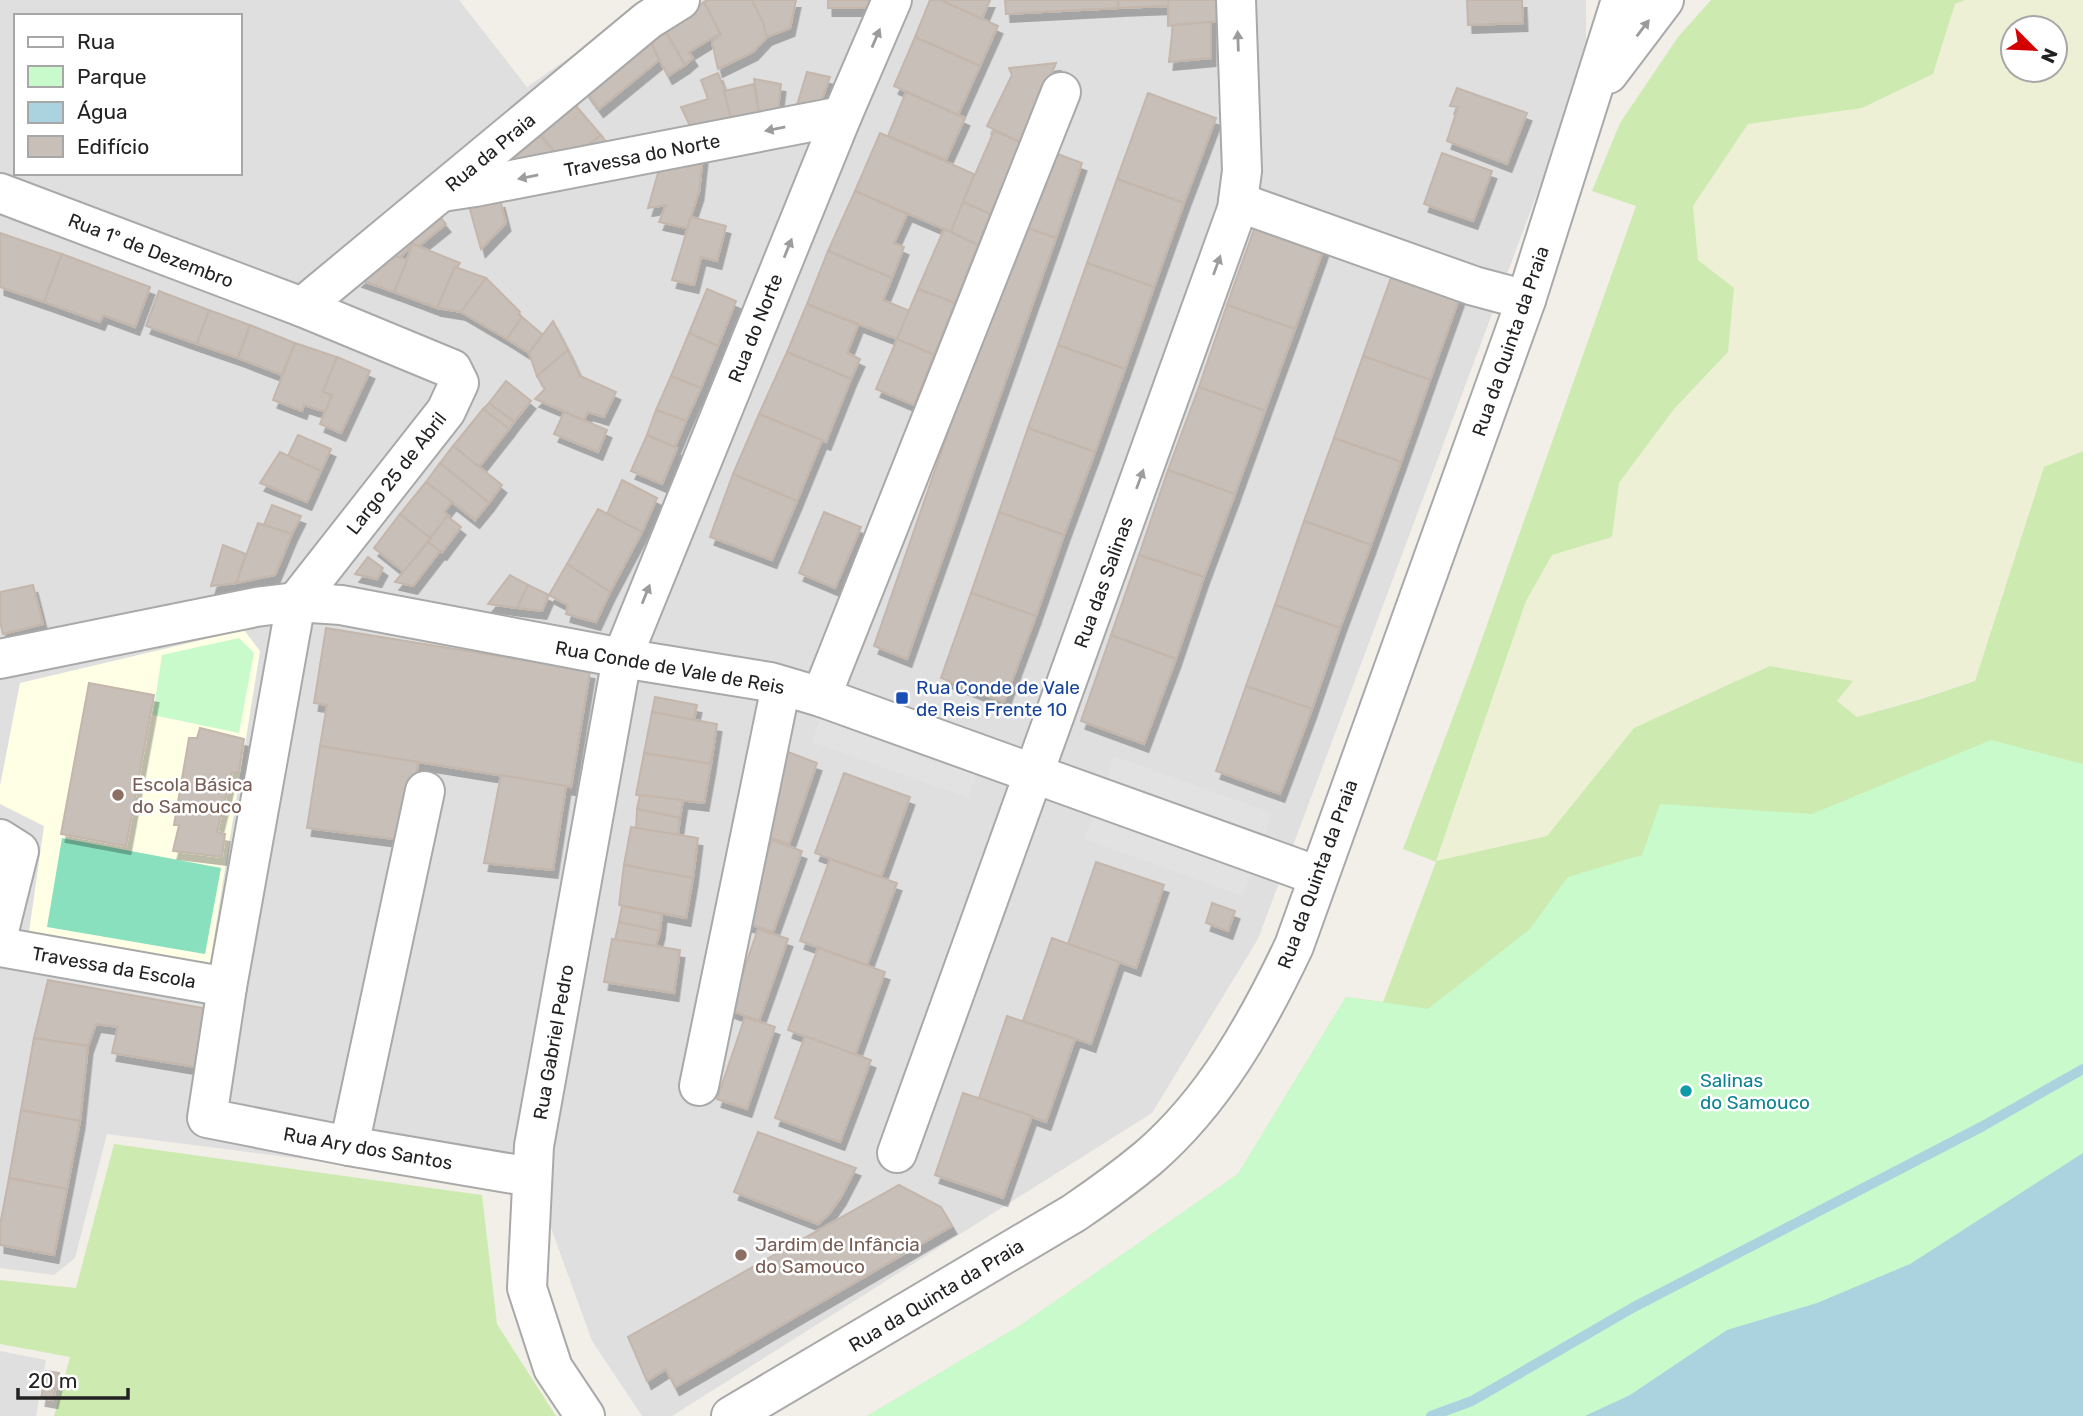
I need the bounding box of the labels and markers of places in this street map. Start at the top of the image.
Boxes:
place label: Rua Conde de Vale de Reis Frente 10 [916,676,1080,721]
marker: Rua Conde de Vale de Reis Frente 10 [894,690,910,706]
place label: Escola Básica do Samouco [132,773,253,818]
marker: Escola Básica do Samouco [110,787,126,803]
place label: Salinas do Samouco [1700,1069,1810,1114]
marker: Salinas do Samouco [1678,1083,1694,1099]
place label: Jardim de Infância do Samouco [755,1233,920,1278]
marker: Jardim de Infância do Samouco [733,1247,749,1263]

